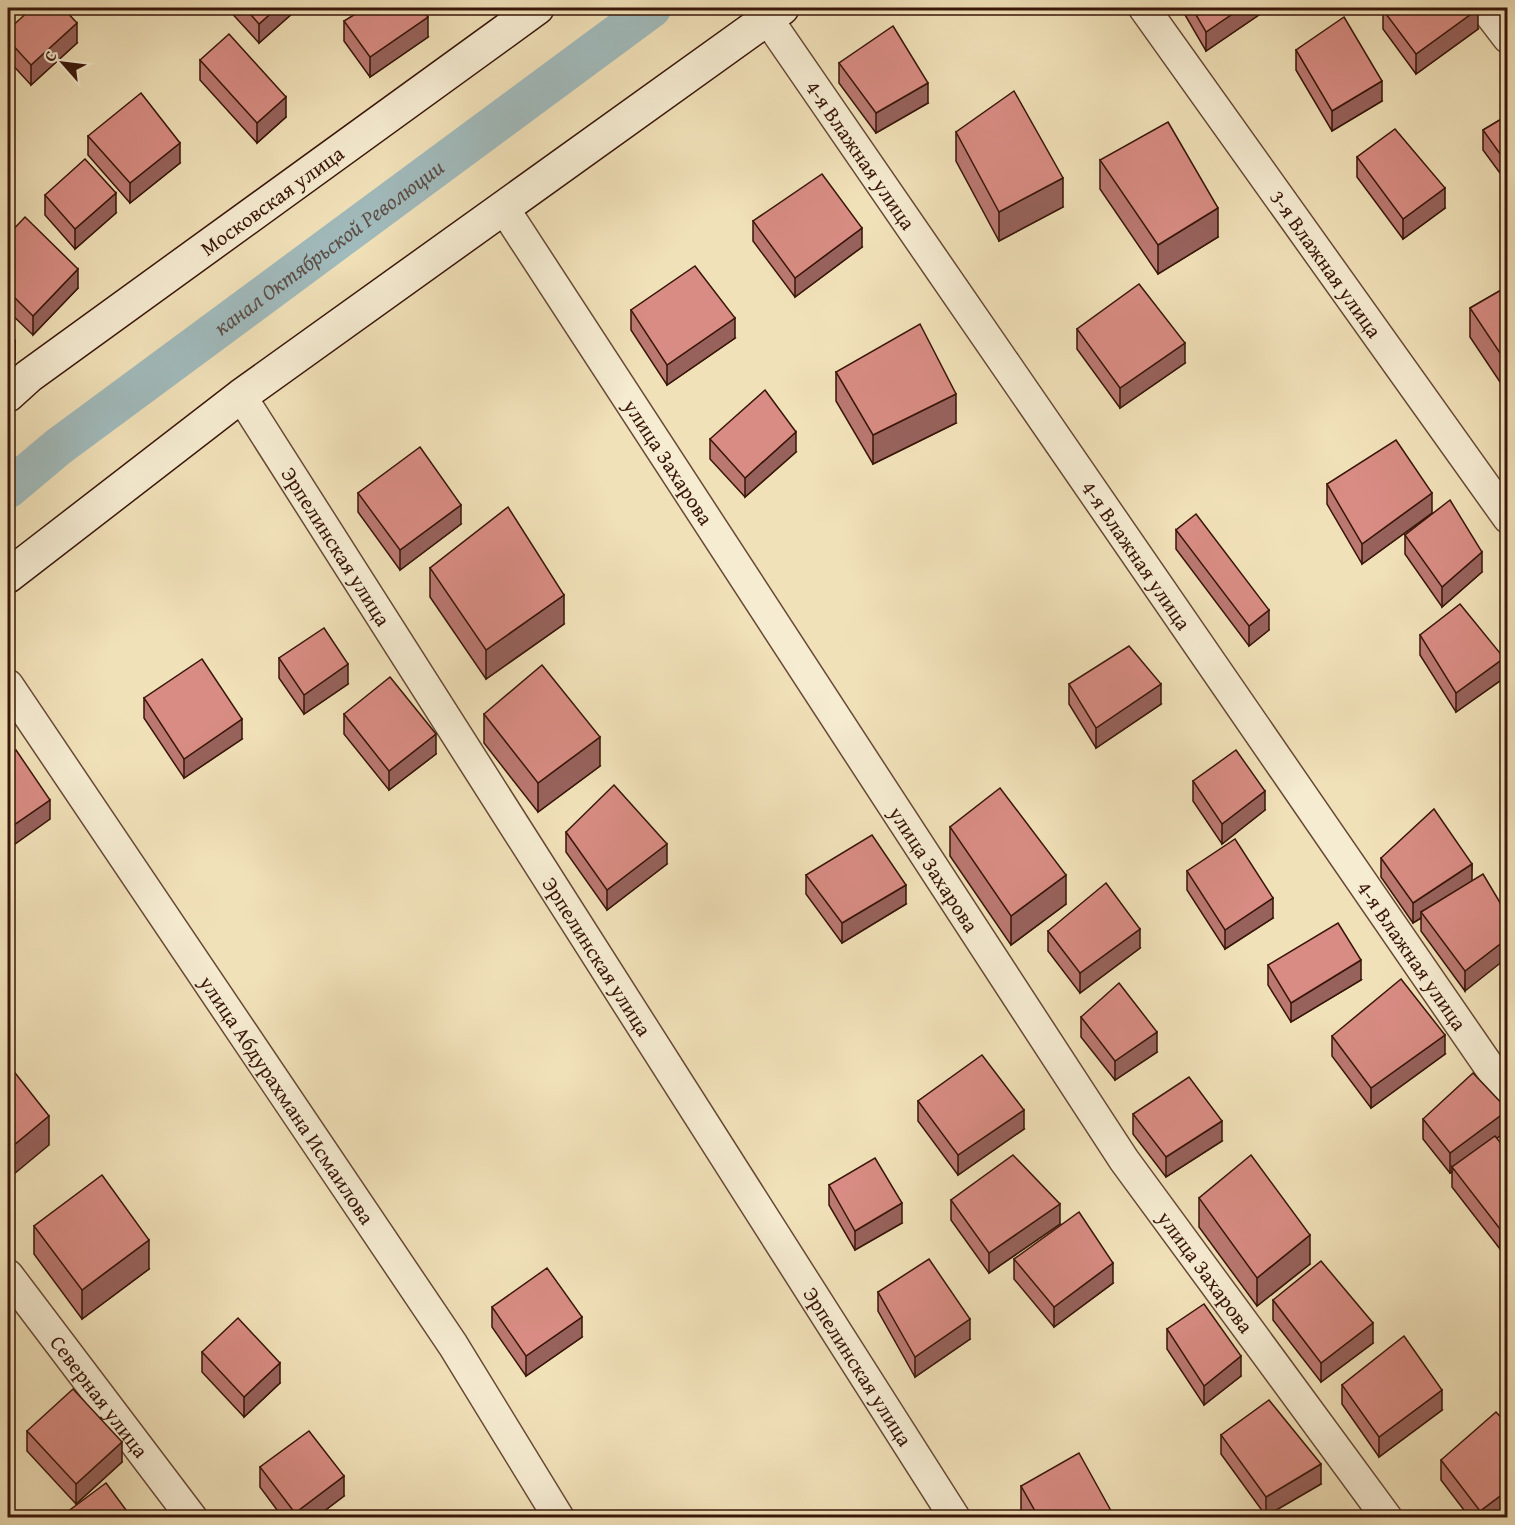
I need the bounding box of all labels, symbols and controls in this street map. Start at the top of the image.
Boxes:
north arrow [33,33,93,93]
text: С [37,46,62,66]
street label: 4-я Влажная улица [799,74,924,236]
street label: Московская улица [193,138,350,263]
water label: канал Октябрьской Революции [207,151,451,343]
street label: 3-я Влажная улица [1263,183,1390,344]
street label: улица Захарова [616,392,722,531]
street label: Эрпелинская улица [274,460,399,632]
street label: 4-я Влажная улица [1074,474,1199,636]
street label: улица Захарова [881,799,987,938]
street label: Эрпелинская улица [535,870,660,1042]
street label: 4-я Влажная улица [1350,874,1475,1036]
street label: улица Абдурахмана Исмаилова [192,968,383,1230]
street label: улица Захарова [1150,1203,1261,1339]
street label: Эрпелинская улица [796,1280,921,1452]
street label: Северная улица [43,1328,156,1464]

